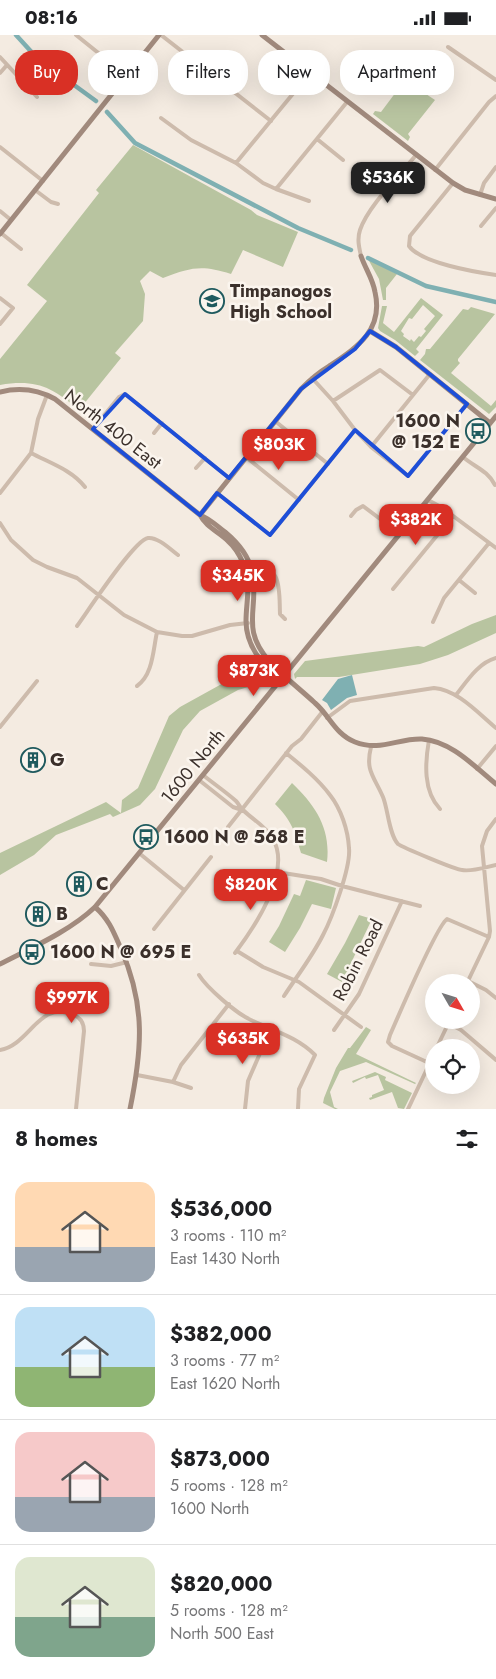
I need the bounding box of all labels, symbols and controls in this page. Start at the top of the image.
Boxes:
text: 08:16 [25,4,78,31]
chip: Buy [15,50,78,95]
chip: Rent [88,50,158,95]
chip: Filters [168,50,248,95]
chip: New [258,50,330,95]
chip: Apartment [340,50,454,95]
pin: $536K [353,161,423,204]
text: $536K [362,166,414,189]
place label: Timpanogos High School [230,278,332,325]
school or university icon: Timpanogos High School [199,288,225,314]
street label: North 400 East [59,383,168,476]
place label: 1600 N @ 152 E [392,408,460,455]
bus stop icon: 1600 N @ 152 E [465,418,491,444]
pin: $803K [244,429,314,471]
text: $803K [253,433,305,456]
pin: $382K [381,503,451,546]
text: $382K [390,508,442,531]
pin: $345K [203,559,273,602]
text: $345K [212,564,264,587]
pin: $873K [219,655,289,697]
text: $873K [229,659,279,682]
street label: 1600 North [155,723,231,809]
building icon: G [20,747,46,773]
place label: G [50,747,65,773]
bus stop icon: 1600 N @ 568 E [133,824,159,850]
place label: 1600 N @ 568 E [164,824,305,850]
pin: $820K [216,869,286,911]
building icon: C [66,871,92,897]
place label: C [96,871,109,897]
text: $820K [225,873,277,896]
building icon: B [25,901,51,927]
place label: B [56,901,68,927]
street label: Robin Road [326,915,390,1005]
bus stop icon: 1600 N @ 695 E [19,939,45,965]
place label: 1600 N @ 695 E [50,939,191,965]
north arrow [425,974,480,1029]
map controls [425,974,480,1094]
pin: $997K [37,981,107,1024]
text: $997K [46,986,98,1009]
pin: $635K [208,1023,278,1065]
text: $635K [217,1027,269,1050]
button: locate [425,1039,480,1094]
text: 8 homes [15,1124,98,1154]
icon: filters [453,1125,481,1153]
text: $536,000 [170,1194,272,1224]
icon: home [55,1202,115,1262]
text: 3 rooms · 110 m² [170,1224,286,1247]
text: East 1430 North [170,1247,280,1270]
text: $382,000 [170,1319,272,1349]
icon: home [55,1327,115,1387]
text: 3 rooms · 77 m² [170,1349,279,1372]
text: East 1620 North [170,1372,280,1395]
text: $873,000 [170,1444,270,1474]
icon: home [55,1452,115,1512]
text: 5 rooms · 128 m² [170,1474,288,1497]
text: 1600 North [170,1497,249,1520]
text: $820,000 [170,1569,272,1599]
icon: home [55,1577,115,1637]
text: 5 rooms · 128 m² [170,1599,288,1622]
text: North 500 East [170,1622,273,1645]

